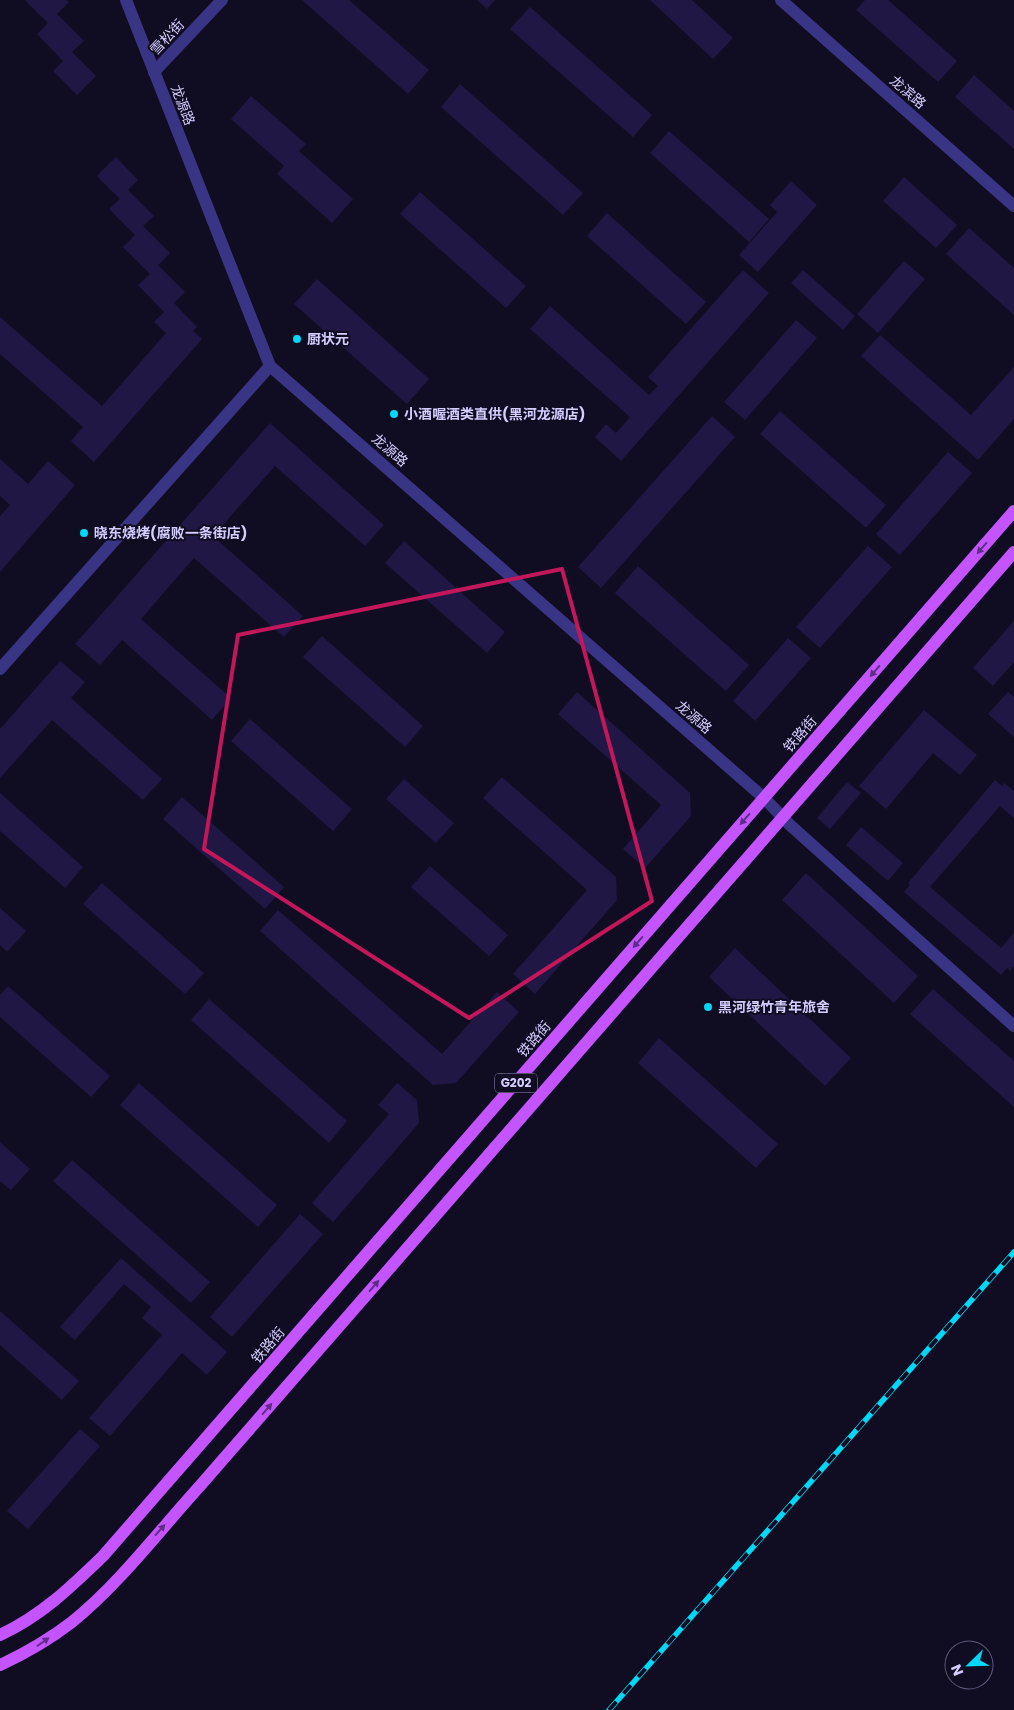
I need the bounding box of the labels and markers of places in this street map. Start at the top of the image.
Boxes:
place label: 厨状元 [307,329,349,349]
marker: 厨状元 [291,333,303,345]
place label: 小酒喔酒类直供(黑河龙源店) [404,404,585,424]
marker: 小酒喔酒类直供(黑河龙源店) [388,408,400,420]
place label: 晓东烧烤(腐败一条街店) [94,523,247,543]
marker: 晓东烧烤(腐败一条街店) [78,527,90,539]
place label: 黑河绿竹青年旅舍 [718,997,830,1017]
marker: 黑河绿竹青年旅舍 [702,1001,714,1013]

